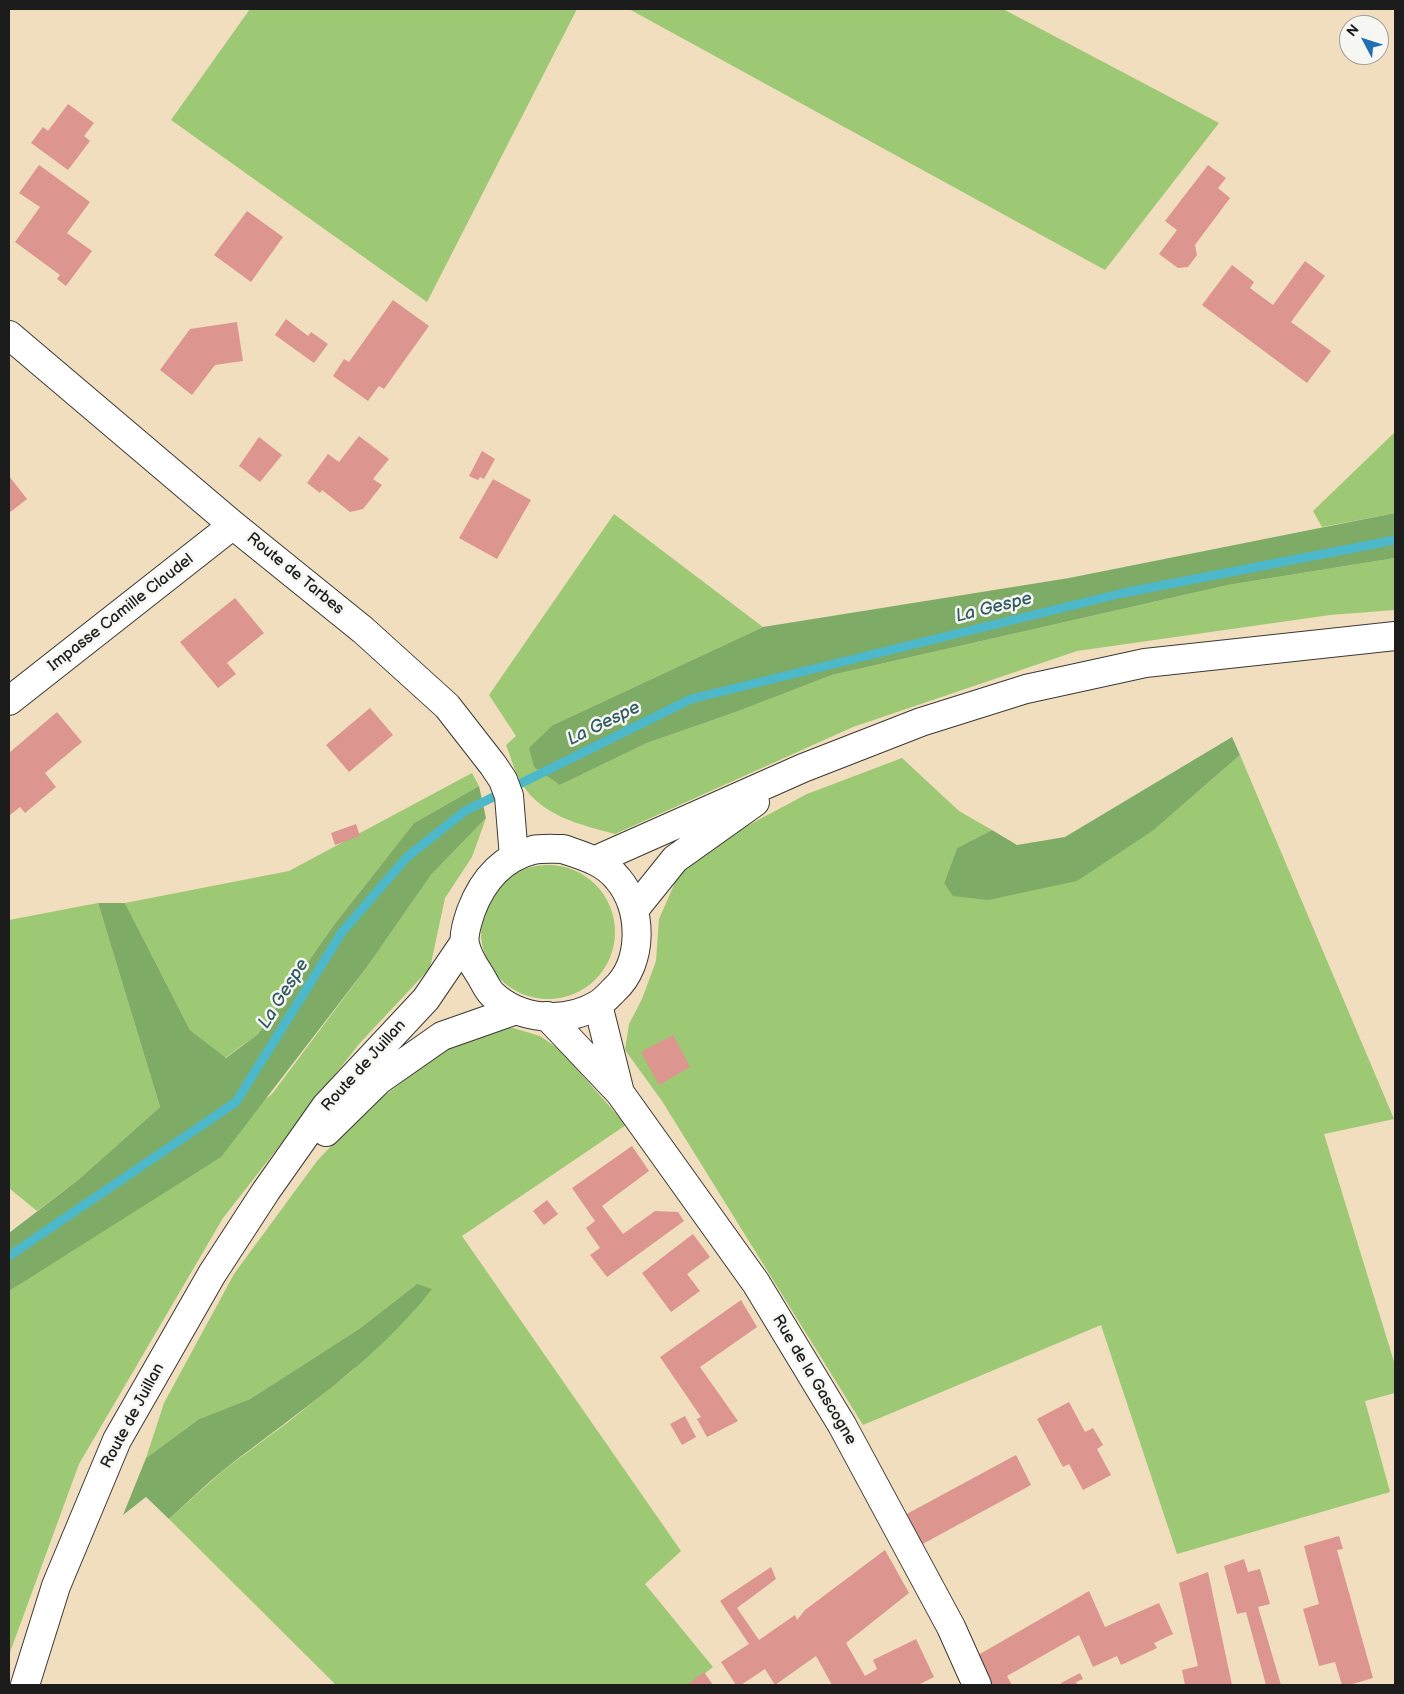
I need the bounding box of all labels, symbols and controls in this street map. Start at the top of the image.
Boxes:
north arrow [1339,15,1389,65]
text: N [1343,21,1363,40]
street label: Route de Tarbes [242,529,348,619]
street label: Impasse Camille Claudel [44,550,198,676]
water label: La Gespe [953,588,1035,628]
water label: La Gespe [564,697,644,751]
water label: La Gespe [254,955,314,1033]
street label: Route de Juillan [318,1016,410,1116]
street label: Rue de la Gascogne [768,1312,860,1448]
street label: Route de Juillan [97,1360,169,1472]

